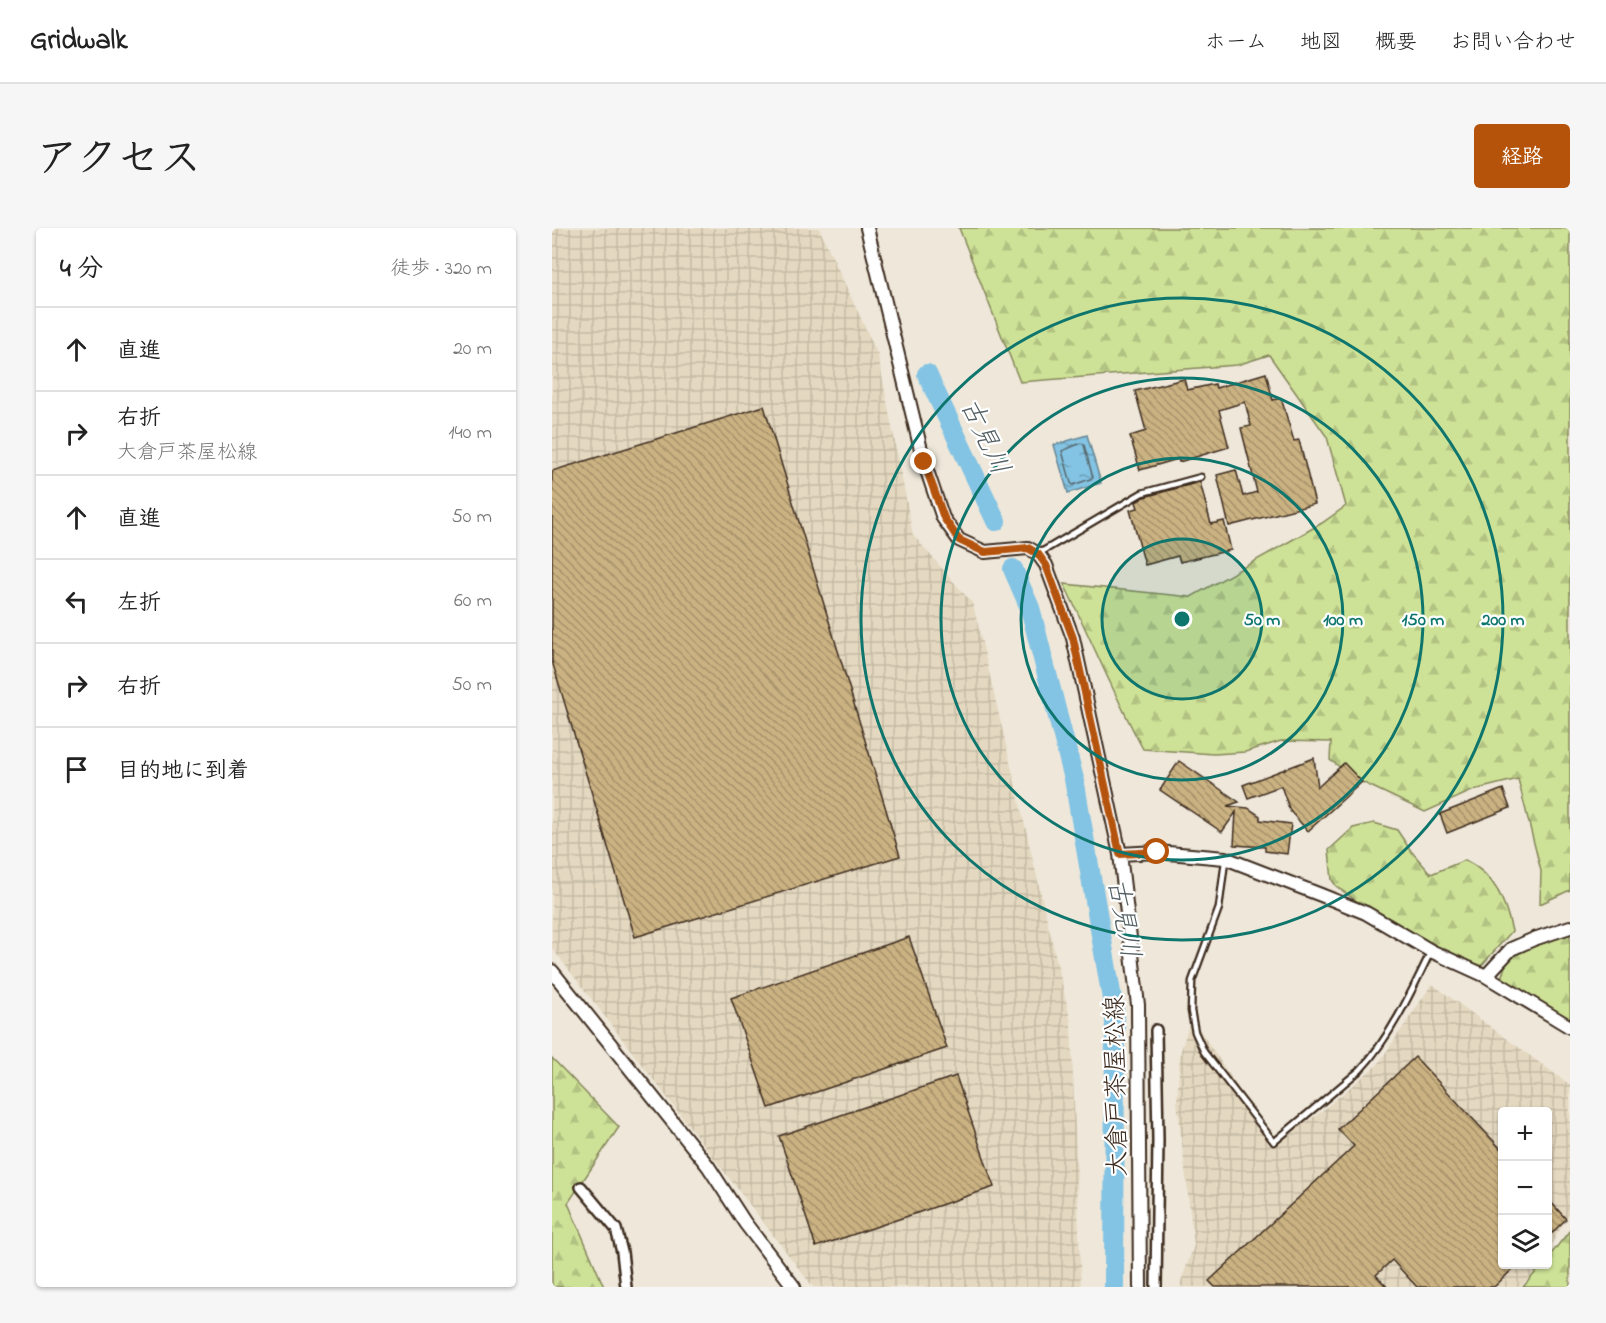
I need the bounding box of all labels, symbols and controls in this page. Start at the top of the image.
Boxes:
text: Gridwalk [30,21,127,62]
text: ホーム [1205,28,1267,58]
text: 地図 [1300,28,1342,58]
text: 概要 [1375,28,1417,58]
text: お問い合わせ [1450,28,1576,58]
button: 経路 [1474,124,1570,188]
text: アクセス [36,130,201,191]
text: 4 分 [60,251,103,289]
text: 徒歩 · 320 m [390,255,492,284]
icon: ahead [60,333,93,366]
text: 20 m [453,335,492,364]
text: 直進 [117,336,161,368]
water label: 古見川 [949,392,1019,482]
text: 右折 [117,403,161,435]
icon: right [60,417,93,450]
text: 140 m [448,419,492,448]
text: 大倉戸茶屋松線 [117,439,257,468]
route end [910,448,936,474]
icon: ahead [60,501,93,534]
text: 50 m [451,503,492,532]
text: 直進 [117,504,161,536]
icon: left [60,585,93,618]
text: 60 m [454,587,492,616]
text: 左折 [117,588,161,620]
text: 50 m [1244,608,1280,634]
text: 100 m [1323,608,1363,634]
text: 150 m [1402,608,1444,634]
text: 200 m [1481,608,1525,634]
centre of rings [1172,609,1192,629]
icon: right [60,669,93,702]
text: 50 m [451,671,492,700]
text: 右折 [117,672,161,704]
icon: arrive [60,753,93,786]
text: 目的地に到着 [117,756,249,788]
route start [1143,838,1169,864]
water label: 古見川 [1096,875,1149,962]
street label: 大倉戸茶屋松線 [1097,995,1139,1177]
map controls [1498,1107,1552,1269]
button: + [1498,1107,1552,1161]
button: − [1498,1161,1552,1215]
button: layers [1498,1215,1552,1269]

